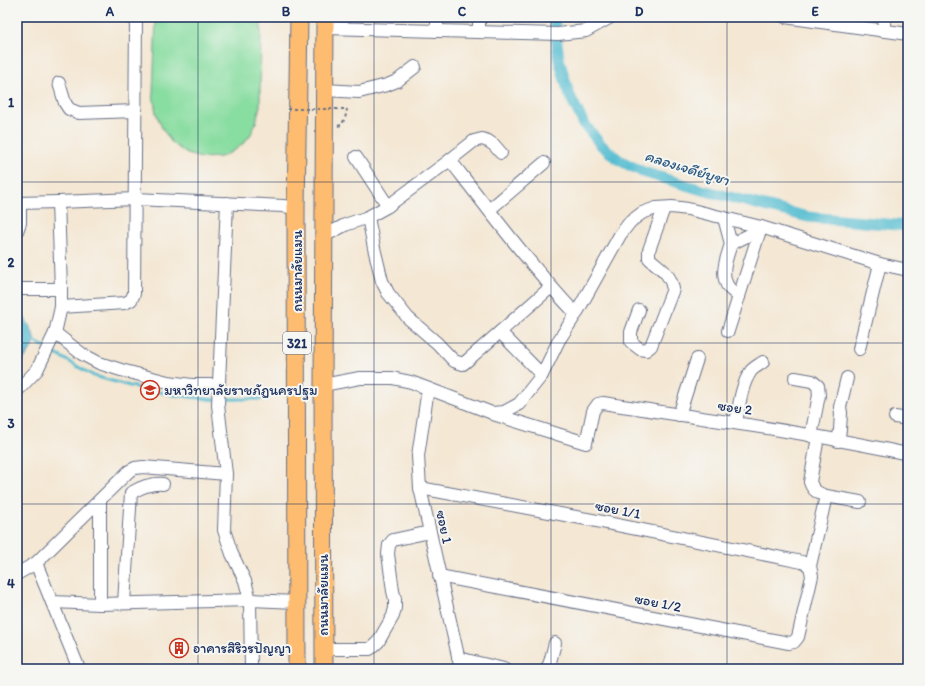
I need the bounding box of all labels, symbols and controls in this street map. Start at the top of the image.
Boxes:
text: A [105,4,115,19]
text: B [282,4,291,19]
text: C [458,4,467,19]
text: D [635,4,644,19]
text: E [811,4,819,19]
text: 1 [8,95,14,110]
water label: คลองเจดีย์บูชา [642,147,732,191]
street label: ถนนมาลัยแมน [289,230,306,312]
text: 2 [8,255,15,270]
road number: 321 [283,332,311,354]
school or university icon: มหาวิทยาลัยราชภัฏนครปฐม [139,379,161,401]
place label: มหาวิทยาลัยราชภัฏนครปฐม [164,382,318,400]
street label: ซอย 2 [717,397,754,419]
text: 3 [7,416,15,431]
street label: ซอย 1/1 [594,497,643,523]
street label: ซอย 1 [432,509,456,546]
street label: ถนนมาลัยแมน [315,554,332,636]
text: 4 [7,576,15,591]
street label: ซอย 1/2 [633,590,683,616]
building icon: อาคารสิริวรปัญญา [168,637,190,659]
place label: อาคารสิริวรปัญญา [193,640,291,657]

